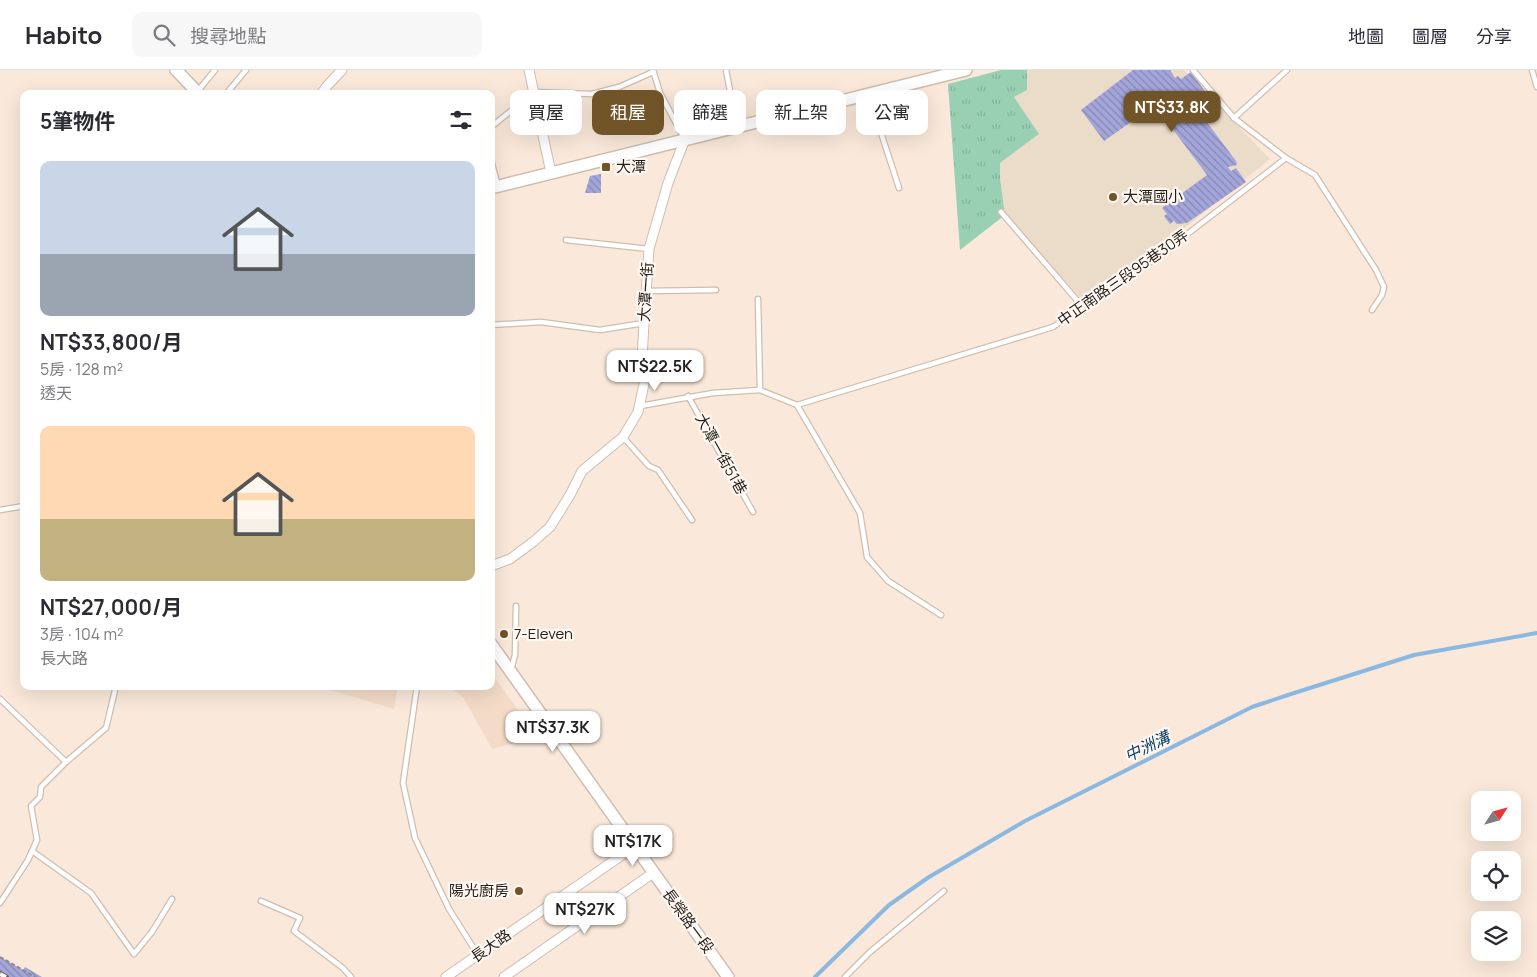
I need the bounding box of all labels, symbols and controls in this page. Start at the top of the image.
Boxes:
search box [132,12,482,57]
text: Habito [25,18,102,51]
icon: search [150,21,178,49]
text: 搜尋地點 [190,23,266,49]
text: 地圖 [1348,24,1384,48]
text: 圖層 [1412,24,1448,48]
text: 分享 [1476,24,1512,48]
chip: 買屋 [510,90,582,135]
chip: 租屋 [592,90,664,135]
chip: 篩選 [674,90,746,135]
chip: 新上架 [756,90,846,135]
chip: 公寓 [856,90,928,135]
pin: NT$33.8K [1120,90,1224,133]
text: NT$33.8K [1135,96,1209,118]
icon: filters [447,106,475,134]
text: 5筆物件 [40,107,115,135]
place label: 大潭 [616,156,646,177]
marker: 大潭 [600,161,612,173]
place label: 大潭國小 [1123,186,1183,207]
marker: 大潭國小 [1107,191,1119,203]
icon: home [213,194,303,284]
street label: 中正南路三段95巷30弄 [1053,224,1192,331]
street label: 大潭一街 [633,261,658,323]
text: NT$33,800/月 [40,328,182,356]
pin: NT$22.5K [603,350,707,392]
text: NT$22.5K [618,355,692,377]
text: 5房 · 128 m² [40,358,123,380]
text: 透天 [40,382,72,404]
street label: 大潭一街51巷 [691,410,752,498]
icon: home [213,459,303,549]
text: NT$27,000/月 [40,593,182,621]
text: 3房 · 104 m² [40,623,123,645]
place label: 7-Eleven [514,623,573,644]
marker: 7-Eleven [498,628,510,640]
text: 長大路 [40,647,88,669]
pin: NT$37.3K [501,710,605,753]
text: NT$37.3K [516,716,590,738]
water label: 中洲溝 [1121,725,1175,766]
north arrow [1471,791,1521,841]
map controls [1471,791,1521,961]
pin: NT$17K [592,824,674,867]
text: NT$17K [604,830,662,852]
button: locate [1471,851,1521,901]
place label: 陽光廚房 [449,880,509,901]
street label: 長榮路一段 [658,884,719,957]
marker: 陽光廚房 [513,885,525,897]
pin: NT$27K [544,892,626,935]
text: NT$27K [555,898,615,920]
button: layers [1471,911,1521,961]
street label: 長大路 [466,924,515,967]

